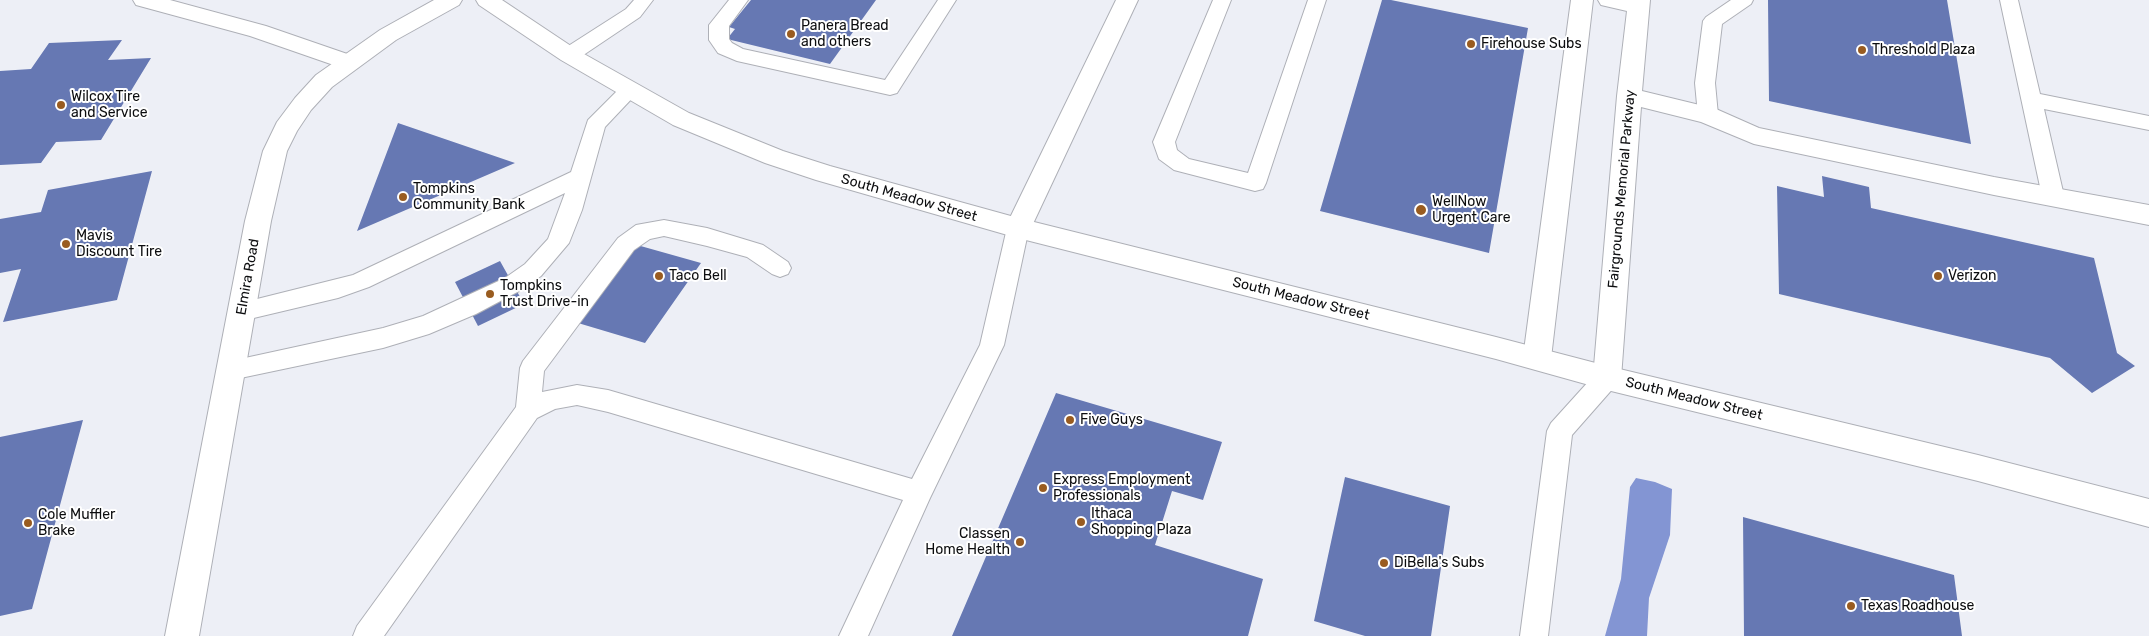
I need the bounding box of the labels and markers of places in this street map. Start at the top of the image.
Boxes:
place label: Panera Bread and others [801,18,889,50]
marker: Panera Bread and others [785,28,797,40]
place label: Firehouse Subs [1481,36,1582,52]
marker: Firehouse Subs [1465,38,1477,50]
place label: Threshold Plaza [1872,42,1975,58]
marker: Threshold Plaza [1856,44,1868,56]
place label: Wilcox Tire and Service [71,89,148,121]
marker: Wilcox Tire and Service [55,99,67,111]
place label: Tompkins Community Bank [413,181,525,213]
marker: Tompkins Community Bank [397,191,409,203]
place label: WellNow Urgent Care [1432,194,1511,226]
marker: WellNow Urgent Care [1414,203,1428,217]
place label: Mavis Discount Tire [76,228,162,260]
marker: Mavis Discount Tire [60,238,72,250]
place label: Taco Bell [669,268,727,284]
place label: Verizon [1948,268,1997,284]
marker: Taco Bell [653,270,665,282]
marker: Verizon [1932,270,1944,282]
place label: Tompkins Trust Drive-in [500,278,589,310]
marker: Tompkins Trust Drive-in [484,288,496,300]
place label: Five Guys [1080,412,1143,428]
marker: Five Guys [1064,414,1076,426]
place label: Express Employment Professionals [1053,472,1190,504]
marker: Express Employment Professionals [1037,482,1049,494]
place label: Ithaca Shopping Plaza [1091,506,1192,538]
place label: Cole Muffler Brake [38,507,115,540]
marker: Ithaca Shopping Plaza [1075,516,1087,528]
marker: Cole Muffler Brake [22,517,34,529]
place label: Classen Home Health [925,526,1010,558]
marker: Classen Home Health [1014,536,1026,548]
place label: DiBella's Subs [1394,555,1484,571]
marker: DiBella's Subs [1378,557,1390,569]
place label: Texas Roadhouse [1861,598,1974,614]
marker: Texas Roadhouse [1845,600,1857,612]

